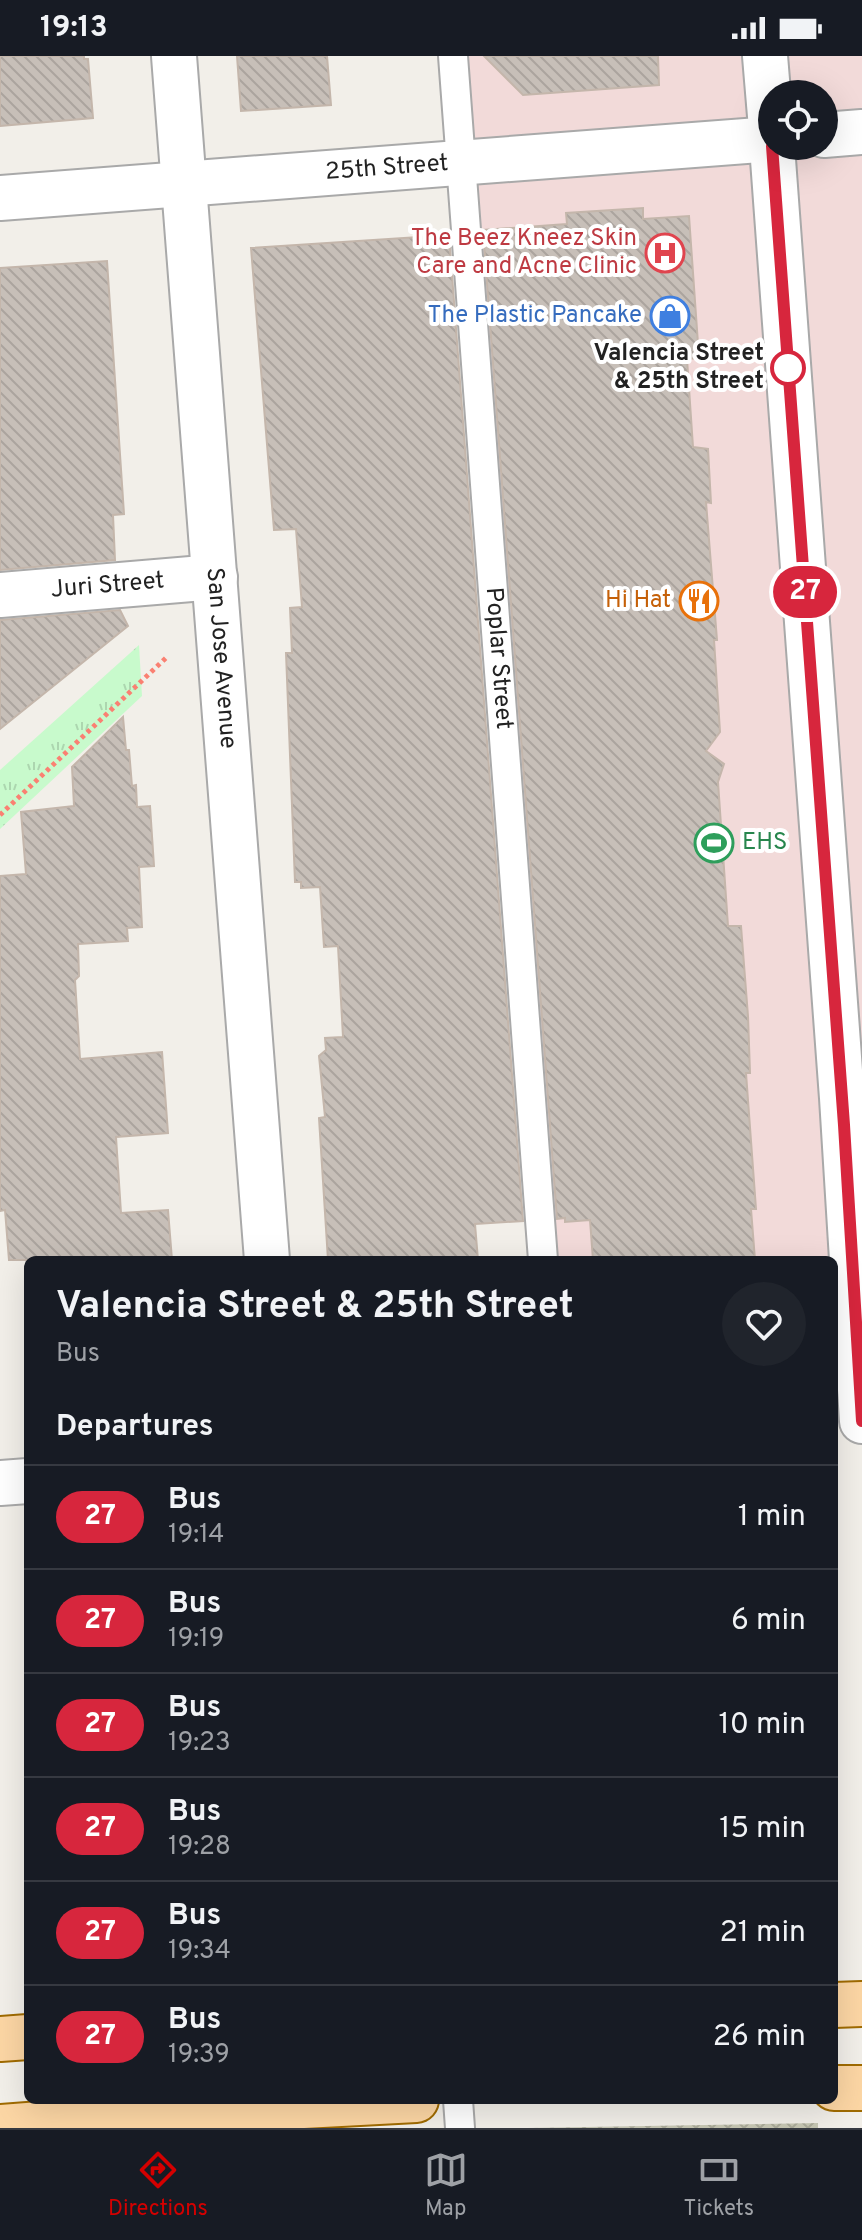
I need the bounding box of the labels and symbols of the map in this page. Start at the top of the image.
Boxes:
street label: 25th Street [324,149,450,188]
place label: The Beez Kneez Skin Care and Acne Clinic [411,224,637,282]
hospital icon: The Beez Kneez Skin Care and Acne Clinic [644,232,686,274]
shop icon: The Plastic Pancake [649,295,691,337]
place label: The Plastic Pancake [427,301,642,331]
place label: Valencia Street & 25th Street [593,339,764,397]
marker: Valencia Street & 25th Street [771,351,805,385]
street label: Juri Street [50,566,166,606]
street label: San Jose Avenue [199,566,242,750]
line badge: 27 [769,566,841,618]
restaurant icon: Hi Hat [678,580,720,622]
street label: Poplar Street [478,586,518,730]
place label: Hi Hat [605,586,671,616]
sports icon: EHS [693,822,735,864]
place label: EHS [742,828,787,858]

